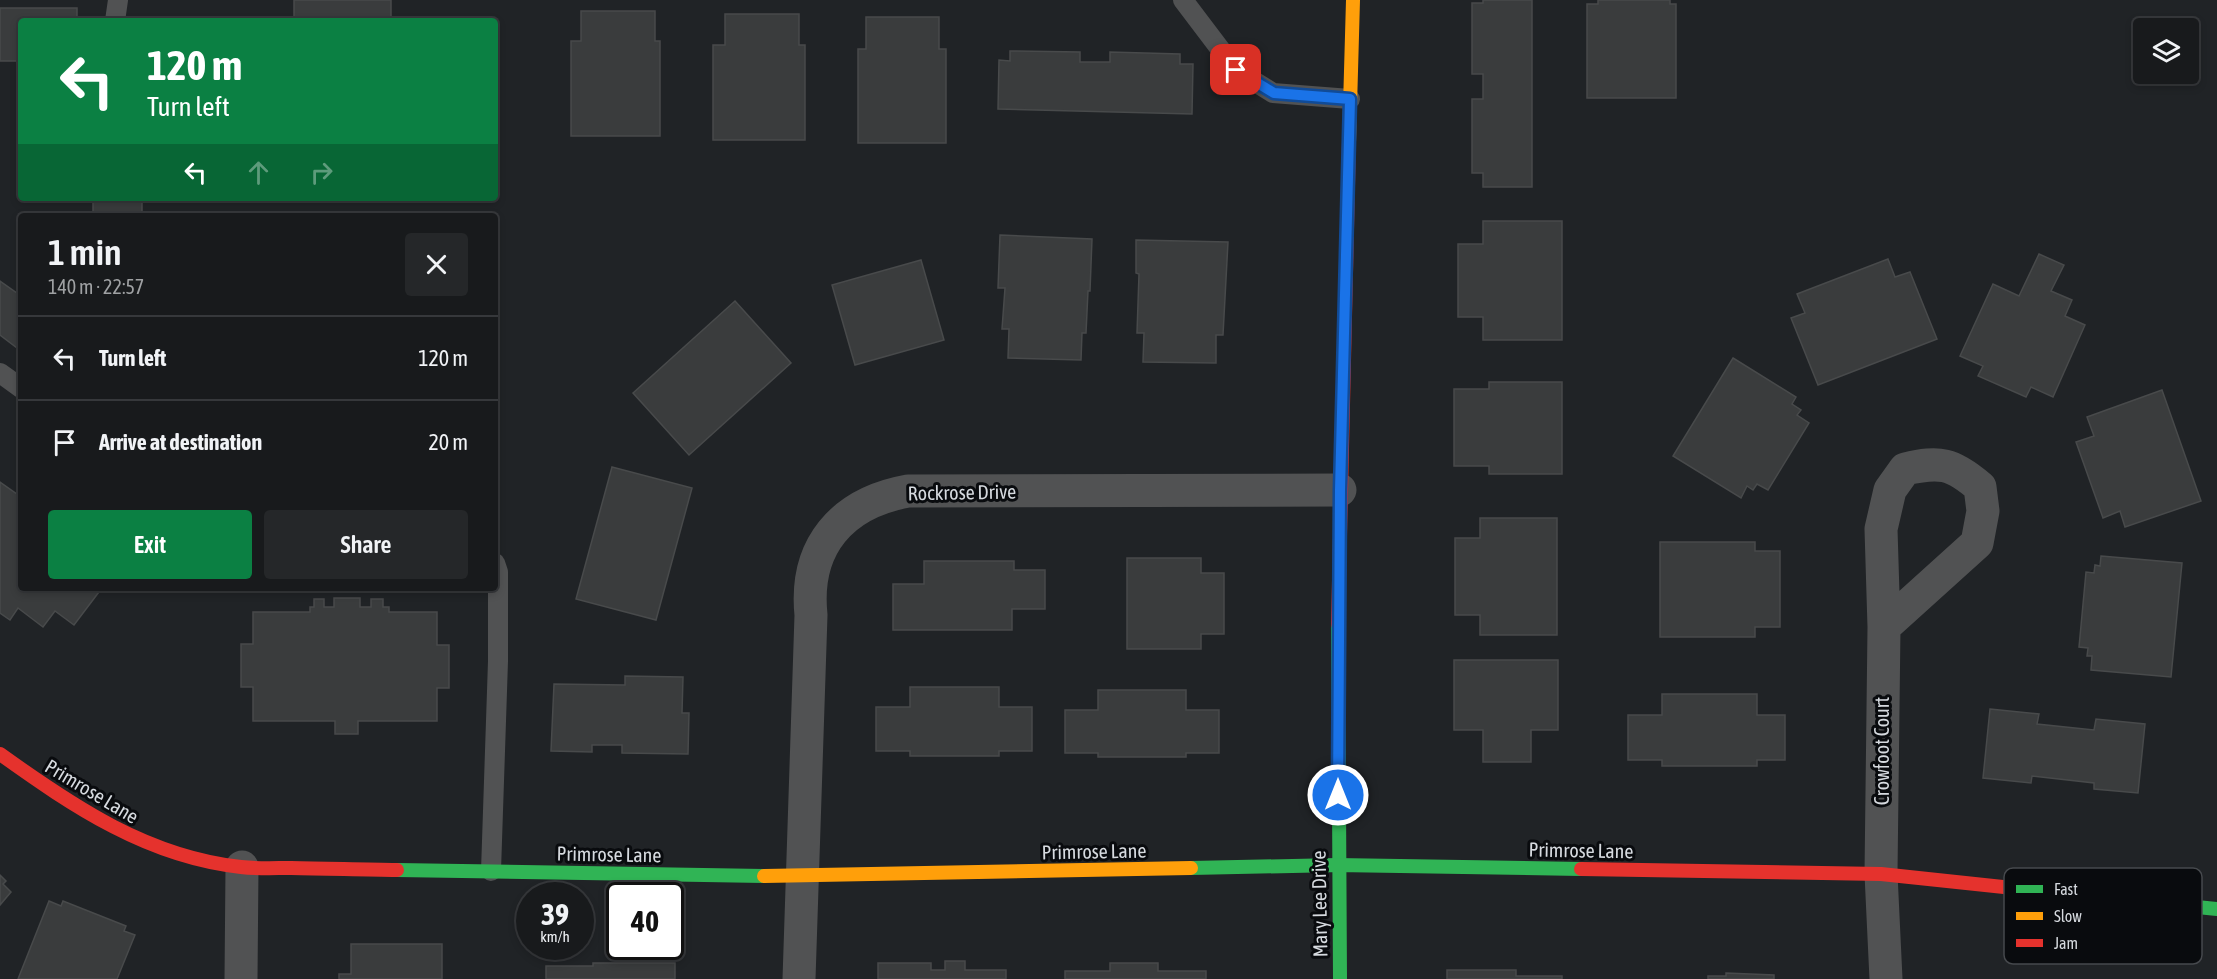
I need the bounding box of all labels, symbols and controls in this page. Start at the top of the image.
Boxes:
map controls [2133,18,2199,84]
button: layers [2133,18,2199,84]
text: 120 m [147,41,242,89]
icon: left [48,42,126,120]
pin [1210,44,1261,95]
icon: arrive [1219,53,1252,86]
text: Turn left [147,91,230,122]
icon: left [179,156,212,189]
icon: ahead [242,156,275,189]
icon: right [305,156,338,189]
text: 1 min [48,231,122,273]
button: close [405,233,468,296]
text: 140 m · 22:57 [48,275,144,298]
icon: left [48,342,81,375]
text: Turn left [99,345,166,371]
text: 120 m [418,345,468,371]
icon: arrive [48,426,81,459]
text: Arrive at destination [99,429,262,455]
text: 20 m [428,429,468,455]
street label: Rockrose Drive [908,480,1016,504]
button: Exit [48,510,252,579]
button: Share [264,510,468,579]
street label: Crowfoot Court [1870,697,1893,805]
street label: Primrose Lane [41,754,143,828]
position arrow [1306,763,1370,827]
street label: Primrose Lane [1528,838,1634,862]
street label: Primrose Lane [1041,839,1147,863]
street label: Primrose Lane [556,842,662,866]
street label: Mary Lee Drive [1307,850,1331,958]
legend [2004,868,2202,964]
text: Fast [2054,880,2078,898]
speed limit sign: 40 [606,882,684,960]
text: 39 [541,897,569,931]
text: Slow [2054,907,2082,925]
text: km/h [540,928,570,945]
text: Jam [2054,934,2078,952]

